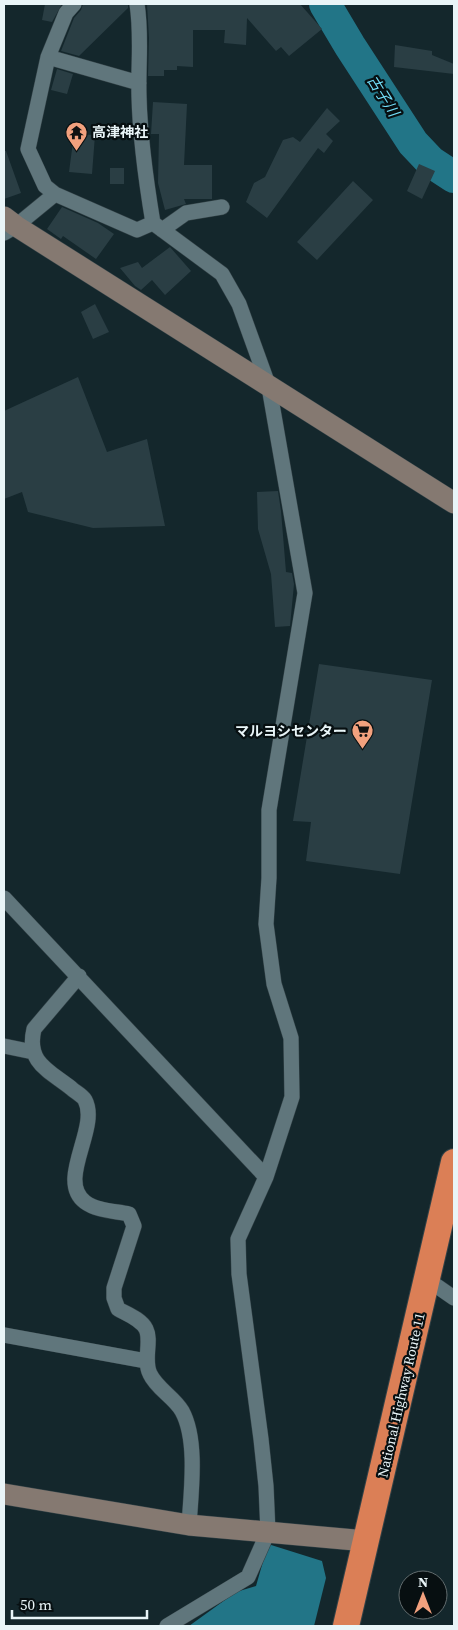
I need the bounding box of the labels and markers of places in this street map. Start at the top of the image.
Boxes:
temple icon: 高津神社 [64,120,88,151]
place label: 高津神社 [92,122,148,142]
supermarket icon: マルヨシセンター [351,719,375,750]
place label: マルヨシセンター [235,721,347,741]

